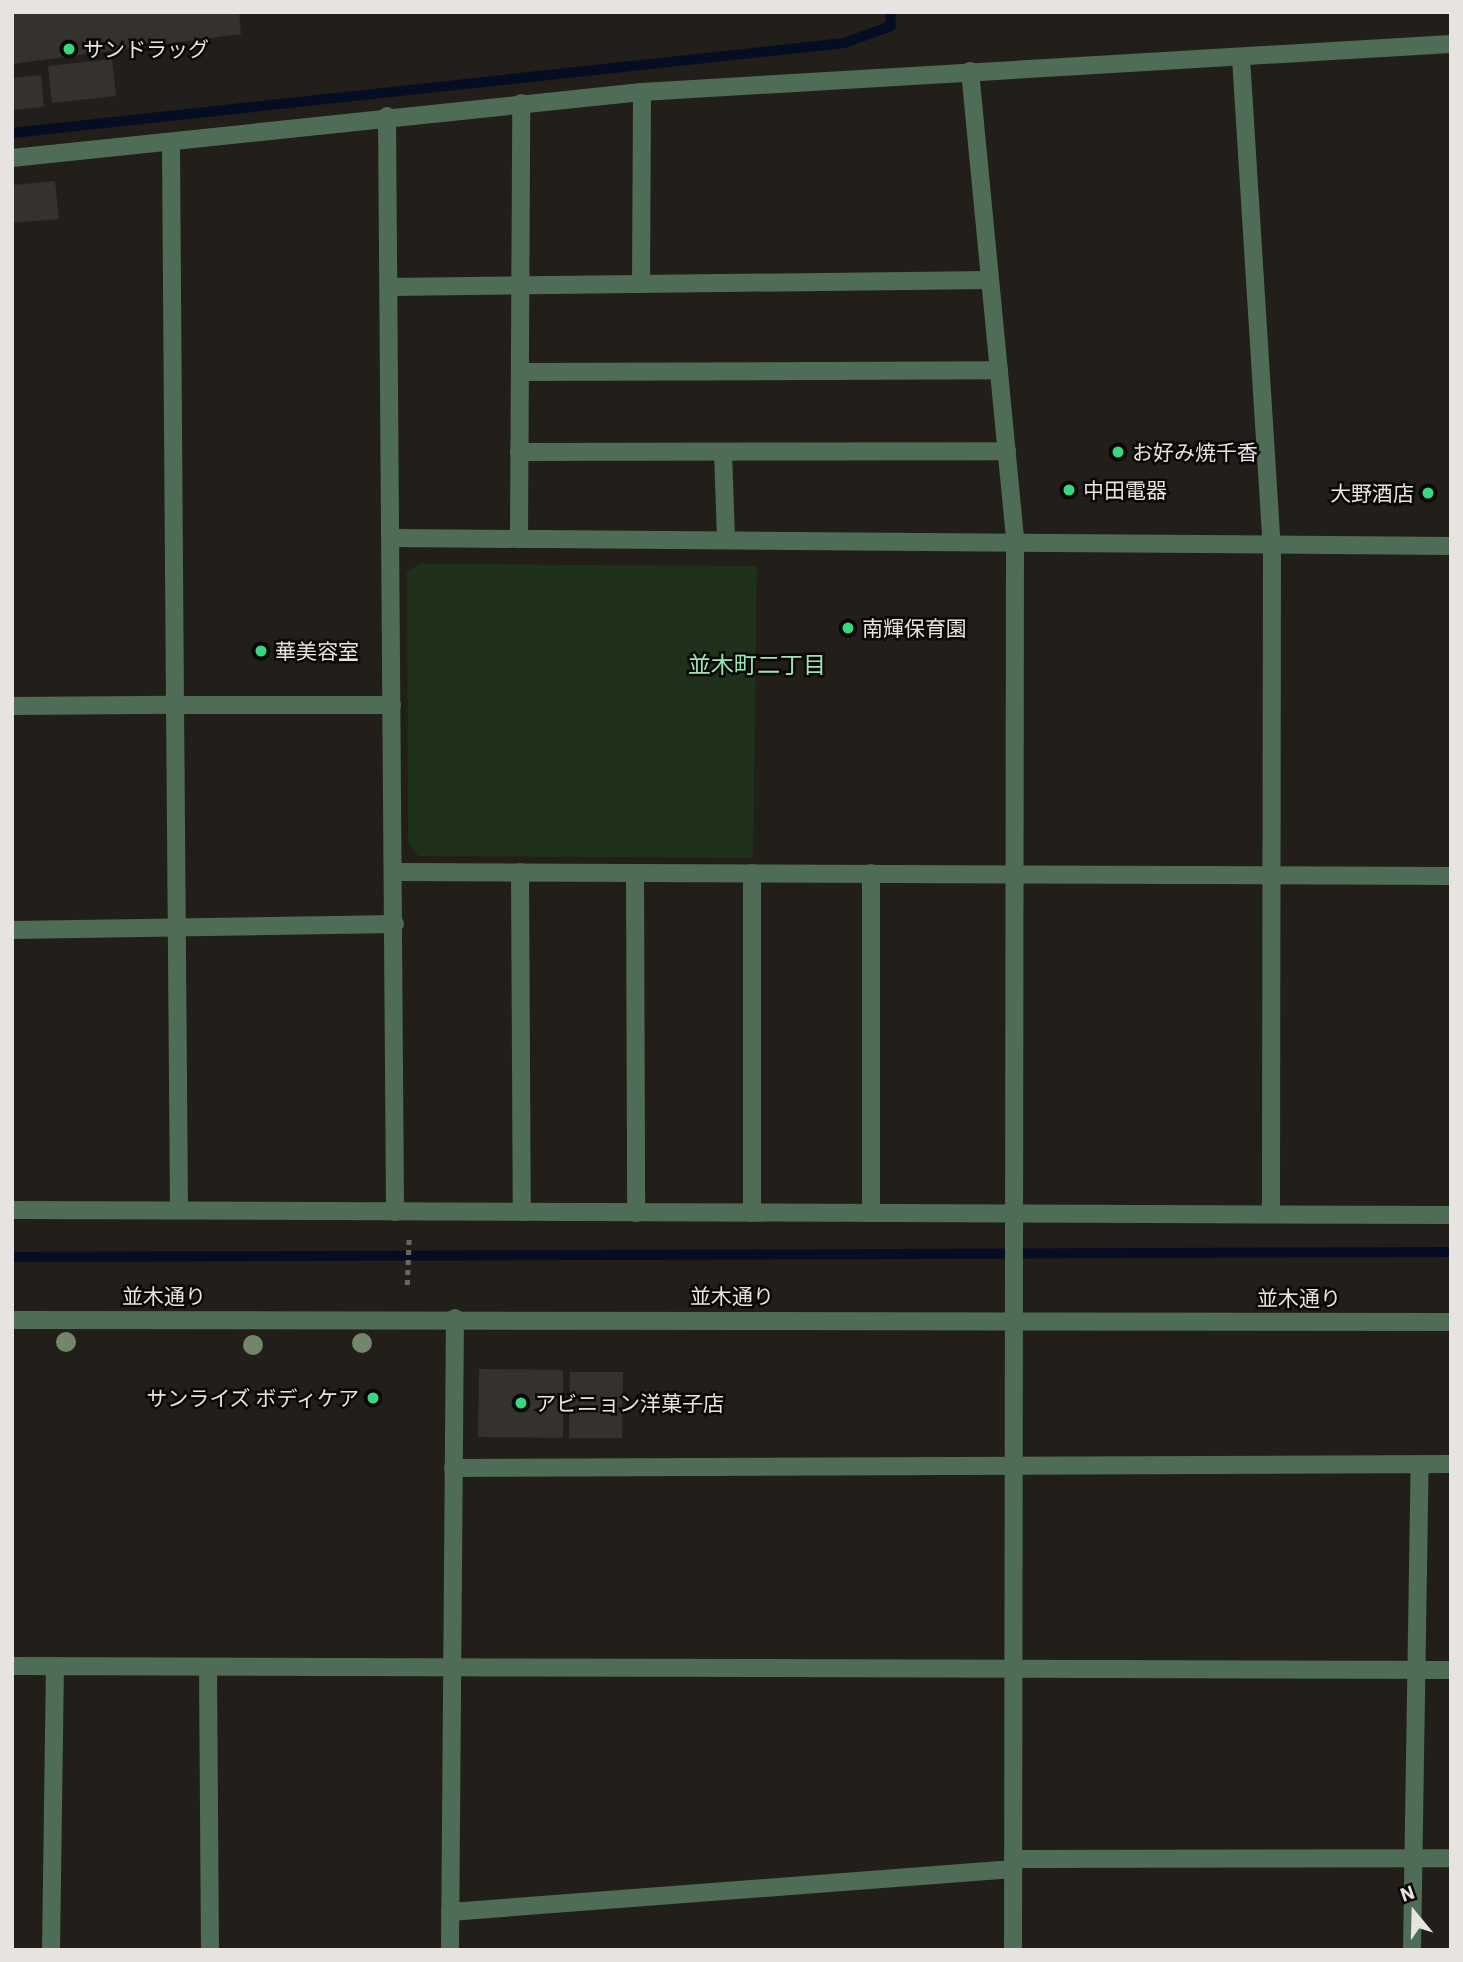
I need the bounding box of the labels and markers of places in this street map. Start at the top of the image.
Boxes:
place label: サンドラッグ [83,36,209,62]
marker: サンドラッグ [61,41,77,57]
place label: お好み焼千香 [1132,439,1258,465]
marker: お好み焼千香 [1110,444,1126,460]
place label: 中田電器 [1083,477,1167,503]
place label: 大野酒店 [1330,480,1414,506]
marker: 中田電器 [1061,482,1077,498]
marker: 大野酒店 [1420,485,1436,501]
place label: 南輝保育園 [862,615,967,641]
marker: 南輝保育園 [840,620,856,636]
place label: 華美容室 [275,638,359,664]
marker: 華美容室 [253,643,269,659]
place label: サンライズ ボディケア [144,1385,359,1411]
marker: サンライズ ボディケア [365,1390,381,1406]
place label: アビニョン洋菓子店 [535,1390,724,1416]
marker: アビニョン洋菓子店 [513,1395,529,1411]

